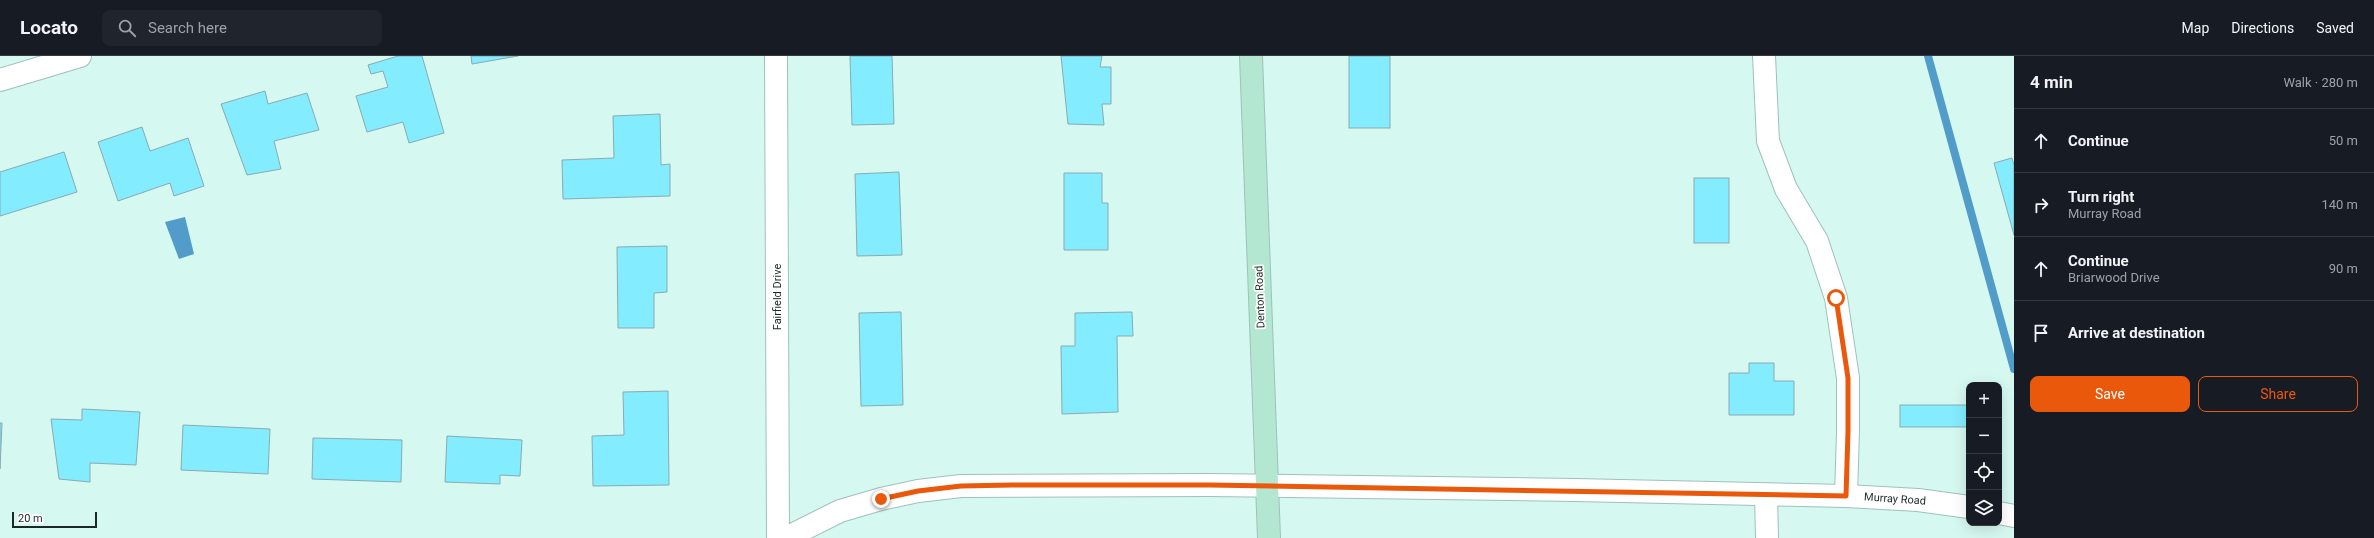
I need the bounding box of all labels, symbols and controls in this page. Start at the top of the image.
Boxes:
search box [102,10,382,46]
text: Locato [20,16,78,39]
icon: search [116,17,138,39]
text: Search here [148,19,227,37]
text: Map [2182,20,2209,36]
text: Directions [2231,20,2294,36]
text: Saved [2316,20,2354,36]
text: 4 min [2030,72,2073,92]
text: Walk · 280 m [2283,75,2358,90]
icon: ahead [2030,130,2052,152]
text: Continue [2068,132,2129,150]
text: 50 m [2329,133,2358,148]
text: Turn right [2068,188,2134,206]
icon: right [2030,194,2052,216]
text: 140 m [2321,197,2358,212]
text: Murray Road [2068,206,2141,221]
text: Continue [2068,252,2129,270]
icon: ahead [2030,258,2052,280]
text: 90 m [2329,261,2358,276]
street label: Fairfield Drive [771,264,784,330]
street label: Denton Road [1252,265,1268,329]
text: Briarwood Drive [2068,270,2160,285]
route start [1827,289,1845,307]
icon: arrive [2030,322,2052,344]
text: Arrive at destination [2068,324,2205,342]
button: Save [2030,376,2190,412]
button: Share [2198,376,2358,412]
map controls [1966,382,2002,526]
button: + [1966,382,2002,418]
button: − [1966,418,2002,454]
button: locate [1966,454,2002,490]
route end [872,490,890,508]
street label: Murray Road [1864,490,1926,508]
button: layers [1966,490,2002,526]
scale bar [12,510,97,529]
text: 20 m [18,512,43,525]

